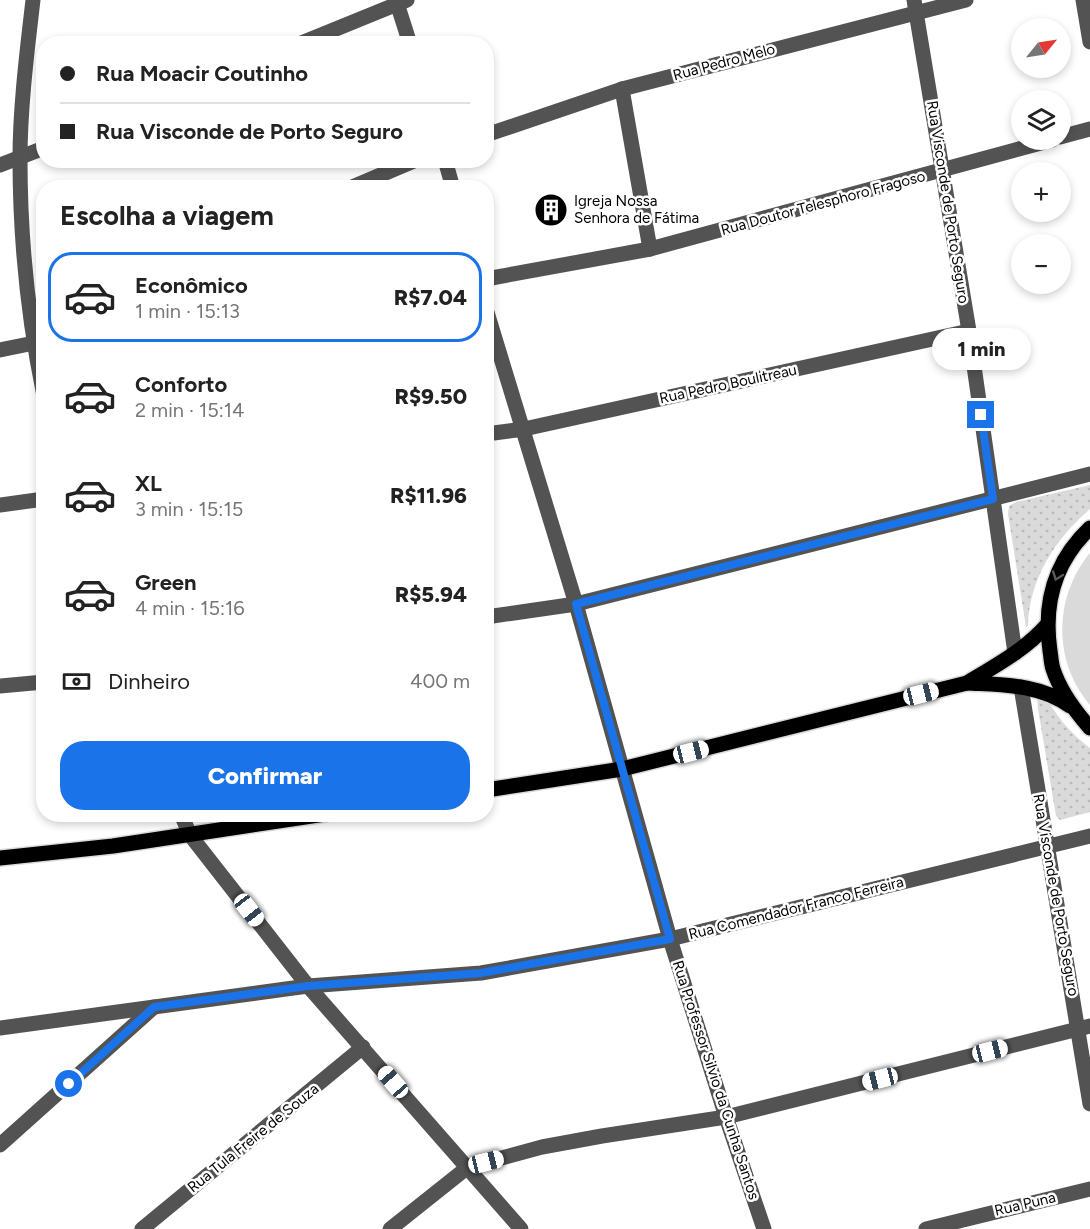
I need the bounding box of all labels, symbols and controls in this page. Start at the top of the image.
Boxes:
north arrow [1011,18,1071,78]
map controls [1011,18,1071,294]
street label: Rua Pedro Melo [671,40,777,84]
text: Rua Moacir Coutinho [96,60,308,87]
button: layers [1011,90,1071,150]
street label: Rua Visconde de Porto Seguro [923,99,973,305]
text: Rua Visconde de Porto Seguro [96,118,403,145]
button: + [1011,162,1071,222]
street label: Rua Doutor Telesphoro Fragoso [719,167,927,239]
building icon: Igreja Nossa Senhora de Fátima [533,192,569,228]
place label: Igreja Nossa Senhora de Fátima [574,192,699,227]
text: Escolha a viagem [60,199,274,232]
button: − [1011,234,1071,294]
icon: car [63,270,117,324]
text: Econômico [135,272,248,299]
text: R$7.04 [394,284,467,311]
text: 1 min · 15:13 [135,299,240,323]
callout: 1 min [932,328,1030,370]
text: 1 min [958,337,1005,361]
street label: Rua Pedro Boulitreau [658,361,798,407]
icon: car [63,369,117,423]
text: Conforto [135,371,227,398]
text: R$9.50 [395,383,467,410]
text: 2 min · 15:14 [135,398,244,422]
route end [967,401,994,428]
icon: car [63,468,117,522]
text: XL [135,470,162,497]
text: R$11.96 [390,482,467,509]
text: 3 min · 15:15 [135,497,243,521]
icon: car [63,567,117,621]
text: Green [135,569,197,596]
one-way arrow [1052,570,1065,581]
text: R$5.94 [395,581,467,608]
text: 4 min · 15:16 [135,596,245,620]
icon: cash [60,665,93,698]
text: Dinheiro [108,668,190,695]
text: 400 m [410,669,470,693]
car [901,681,941,707]
car [671,739,711,765]
button: Confirmar [60,741,470,810]
street label: Rua Visconde de Porto Seguro [1029,792,1083,998]
street label: Rua Comendador Franco Ferreira [687,873,905,943]
car [231,890,267,930]
street label: Rua Professor Silvio da Cunha Santos [669,958,763,1202]
car [970,1038,1010,1064]
car [374,1063,412,1101]
car [860,1066,900,1092]
route start [55,1070,82,1097]
street label: Rua Tula Freire de Souza [184,1080,322,1196]
car [466,1149,506,1175]
street label: Rua Puna [993,1188,1057,1220]

